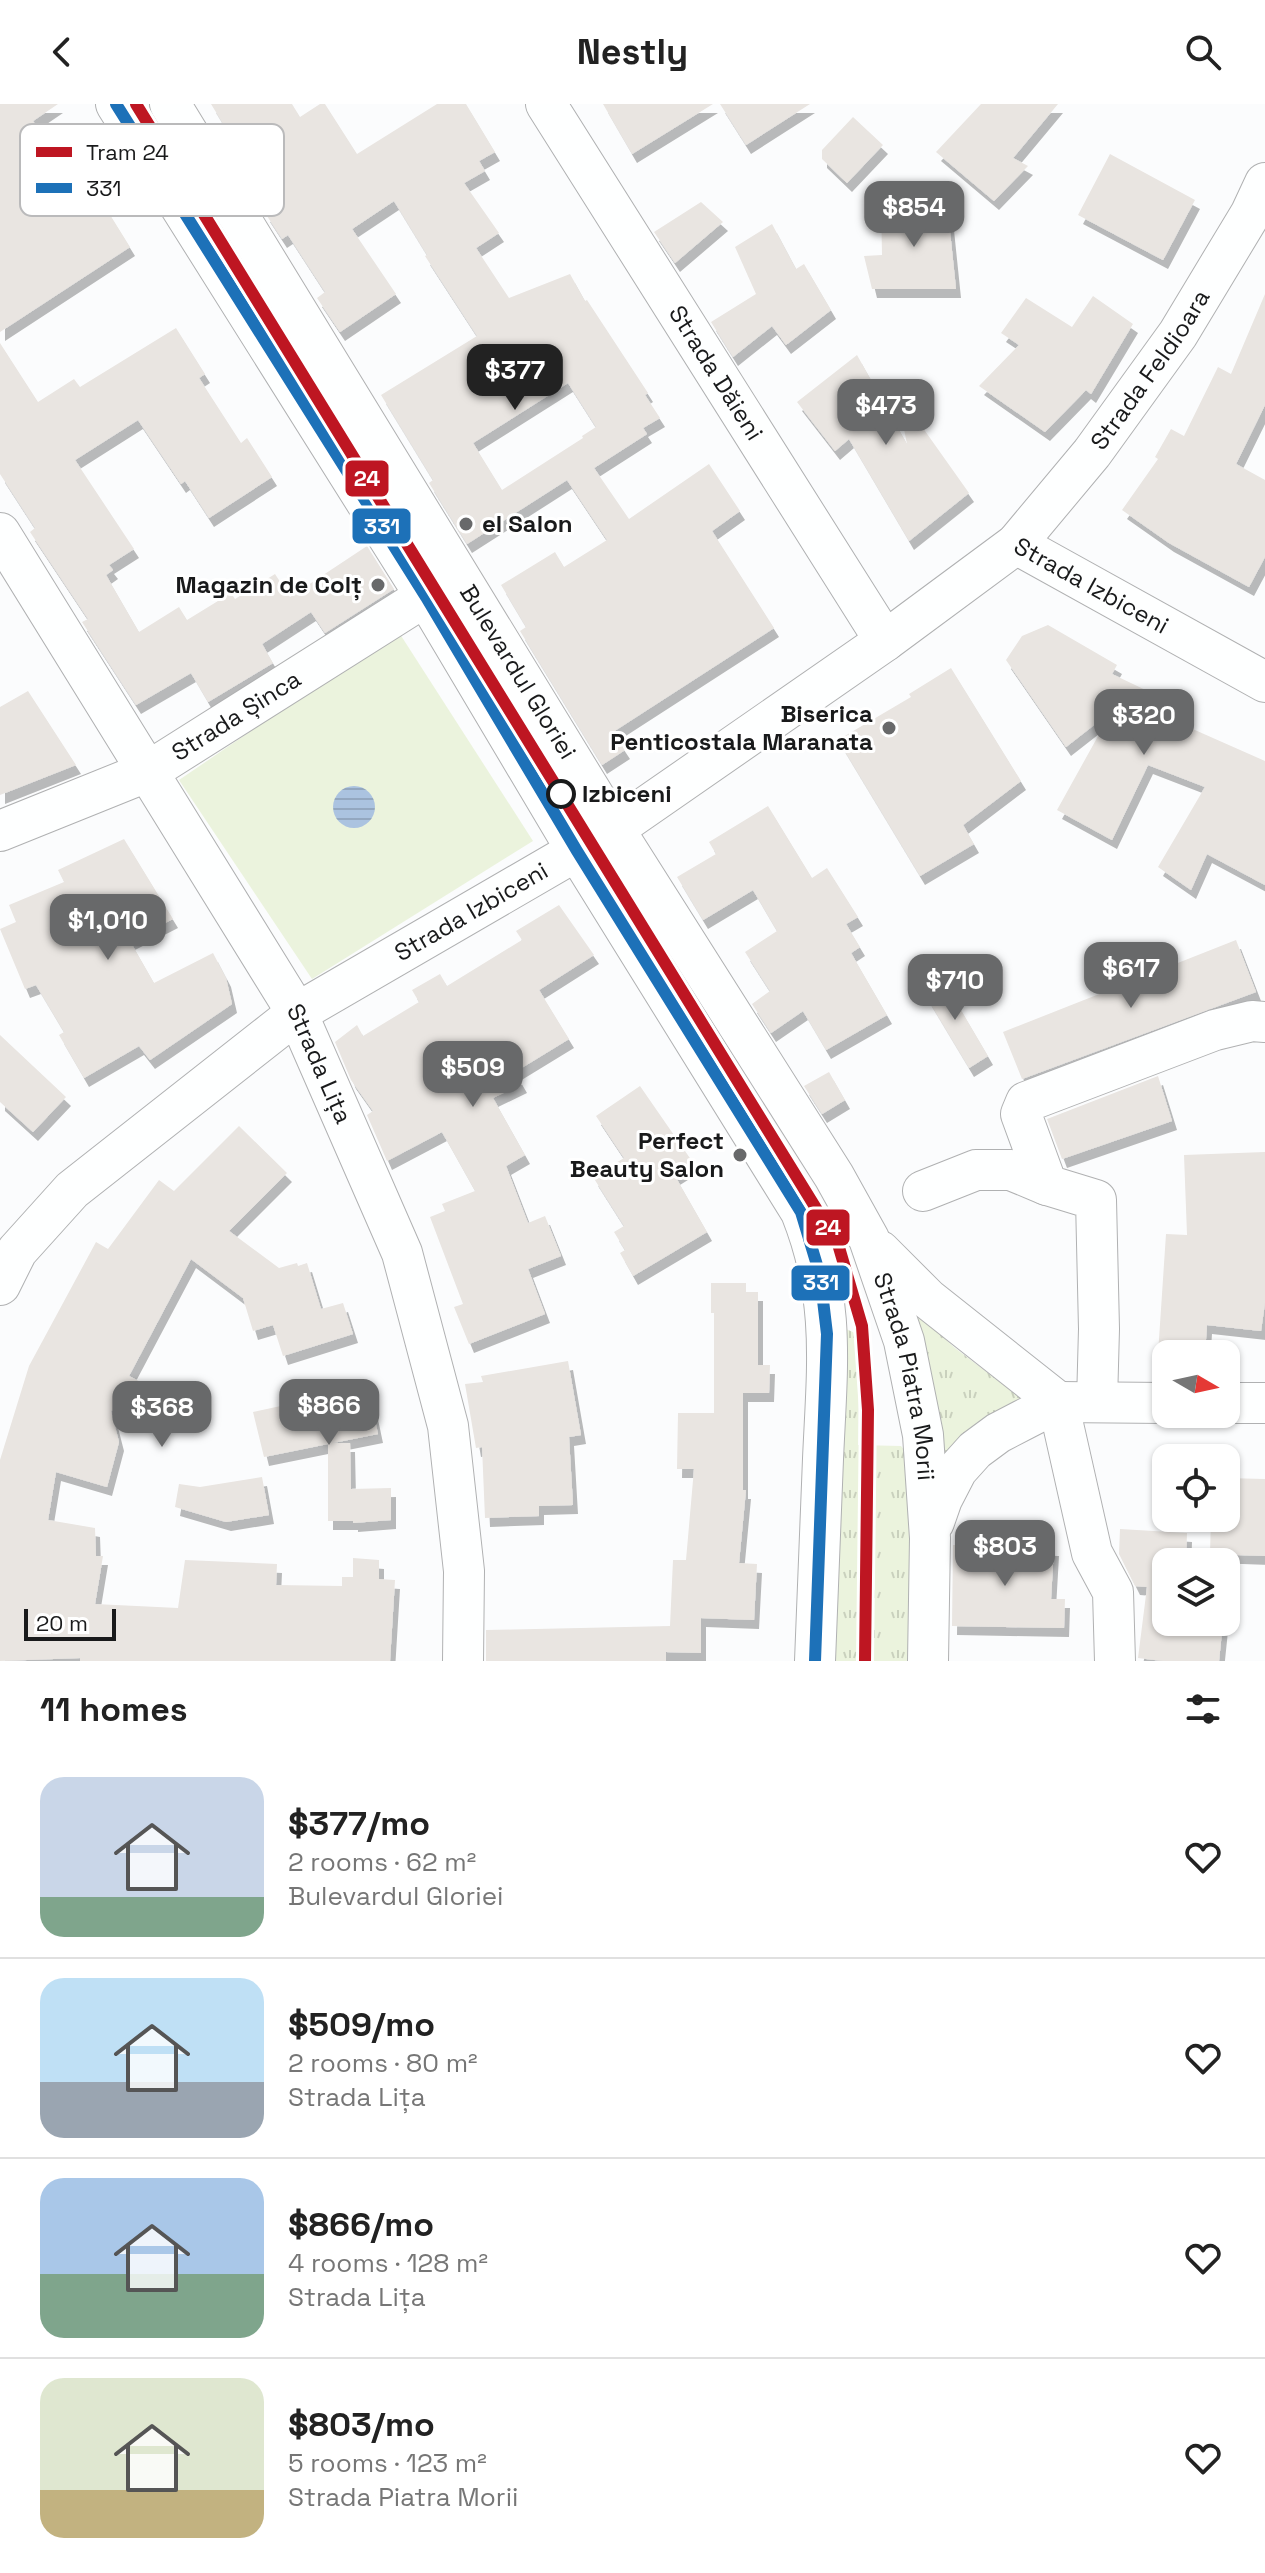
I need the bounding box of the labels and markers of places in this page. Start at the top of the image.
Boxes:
pin: $854 [867,181,961,249]
pin: $377 [468,344,562,412]
pin: $473 [839,379,933,447]
place label: el Salon [482,508,573,539]
marker: el Salon [457,515,475,533]
place label: Magazin de Colț [176,569,362,601]
marker: Magazin de Colț [369,576,387,594]
pin: $320 [1097,689,1191,757]
place label: Biserica Penticostala Maranata [610,698,873,757]
marker: Biserica Penticostala Maranata [880,719,898,737]
place label: Izbiceni [582,778,672,809]
marker: Izbiceni [547,780,575,808]
pin: $1,010 [43,894,173,962]
pin: $617 [1084,942,1178,1010]
pin: $710 [908,954,1002,1022]
pin: $509 [426,1041,520,1109]
place label: Perfect Beauty Salon [570,1125,724,1184]
marker: Perfect Beauty Salon [731,1146,749,1164]
pin: $866 [282,1379,376,1447]
pin: $368 [115,1381,209,1449]
pin: $803 [958,1520,1052,1588]

